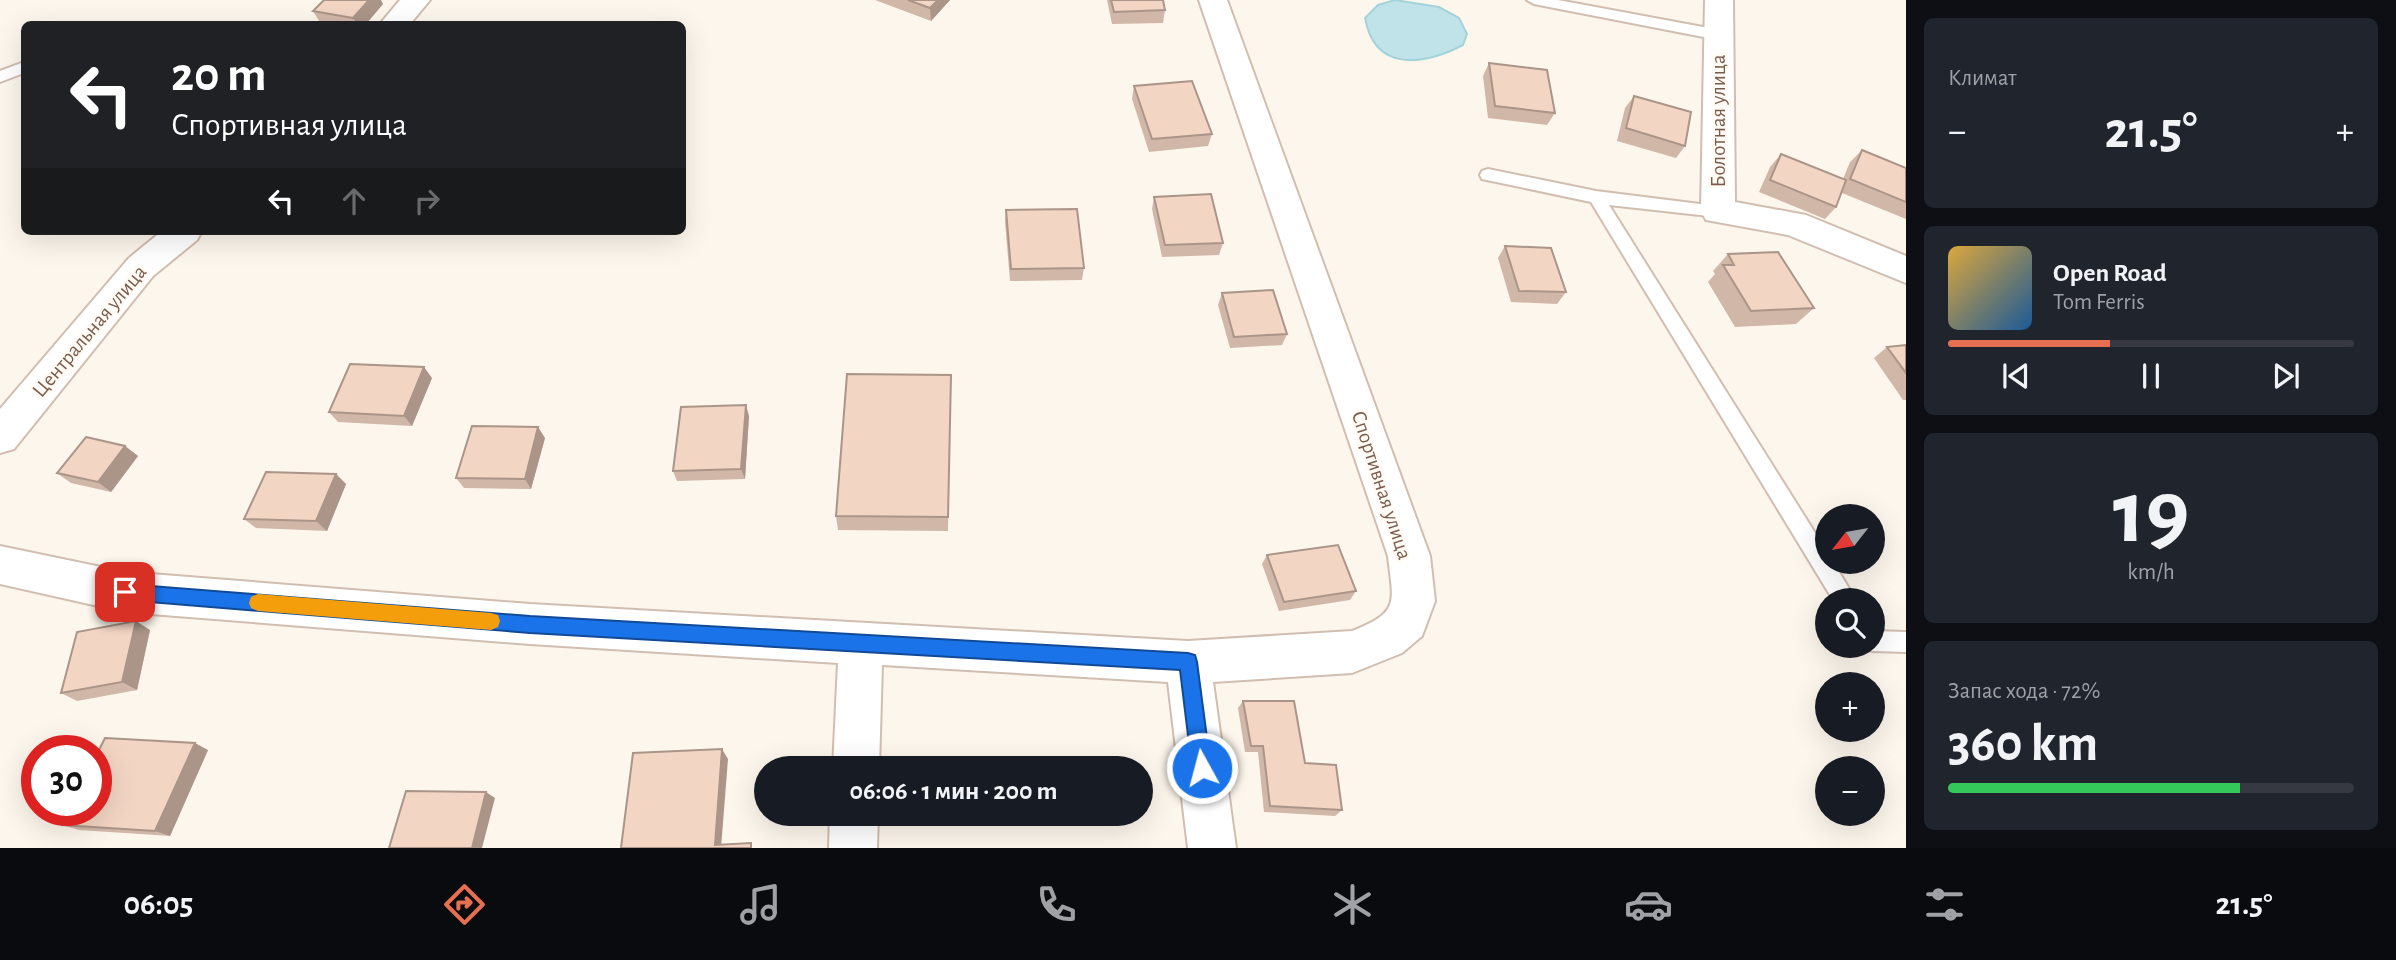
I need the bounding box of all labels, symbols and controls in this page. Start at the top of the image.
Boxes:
icon: left [56,49,147,140]
text: 20 m [171,51,267,100]
street label: Болотная улица [1708,54,1729,188]
text: Климат [1948,67,2017,90]
text: 21.5° [2105,105,2197,157]
text: Спортивная улица [171,109,407,141]
text: − [1948,113,1966,151]
text: + [2336,113,2354,151]
icon: left [262,182,300,220]
icon: ahead [335,182,373,220]
icon: right [408,182,446,220]
text: Open Road [2053,260,2167,286]
street label: Центральная улица [28,261,151,401]
text: Tom Ferris [2053,291,2145,314]
icon: previous [1997,357,2035,395]
icon: pause [2132,357,2170,395]
icon: next [2267,357,2305,395]
street label: Спортивная улица [1348,408,1416,562]
text: 19 [2113,468,2189,559]
north arrow [1815,504,1885,574]
map controls [1815,504,1885,826]
text: km/h [2127,561,2175,584]
pin [95,562,155,622]
icon: arrive [106,573,144,611]
button: search [1815,588,1885,658]
button: + [1815,672,1885,742]
text: Запас хода · 72% [1948,680,2100,703]
text: 360 km [1948,718,2098,770]
position arrow [1165,731,1239,805]
speed limit sign: 30 [21,735,112,826]
button: − [1815,756,1885,826]
text: 06:06 · 1 мин · 200 m [849,778,1058,804]
icon: directions [440,880,489,929]
icon: music [736,880,785,929]
icon: phone [1032,880,1081,929]
icon: climate [1328,880,1377,929]
icon: car [1624,880,1673,929]
icon: filters [1920,880,1969,929]
text: 06:05 [123,888,193,920]
text: 21.5° [2215,888,2273,920]

